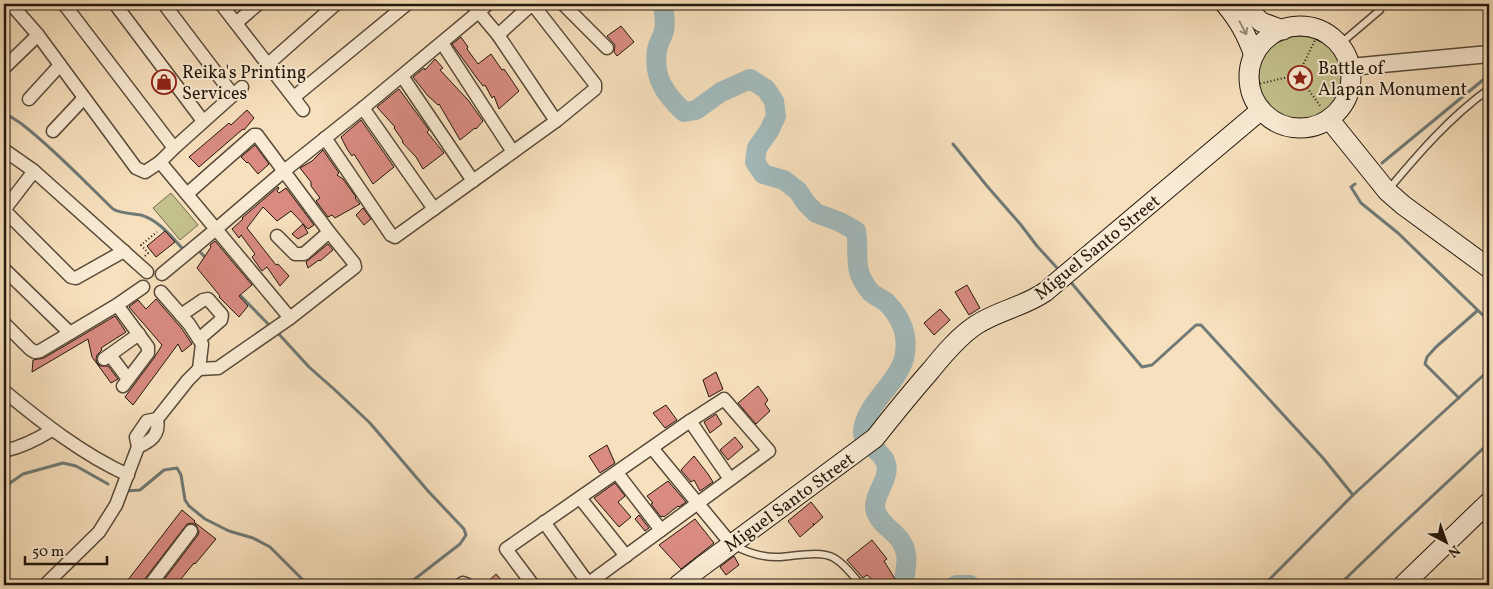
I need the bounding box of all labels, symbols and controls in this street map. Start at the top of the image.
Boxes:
one-way arrow [1239,20,1248,35]
place label: Battle of Alapan Monument [1318,57,1467,103]
place label: Reika's Printing Services [182,61,306,107]
place icon: Battle of Alapan Monument [1287,65,1313,91]
shop icon: Reika's Printing Services [151,69,177,95]
street label: Miguel Santo Street [1030,190,1166,307]
street label: Miguel Santo Street [720,447,860,559]
north arrow [1420,516,1470,566]
scale bar [25,534,108,566]
text: N [1443,540,1464,561]
text: 50 m [32,542,64,563]

